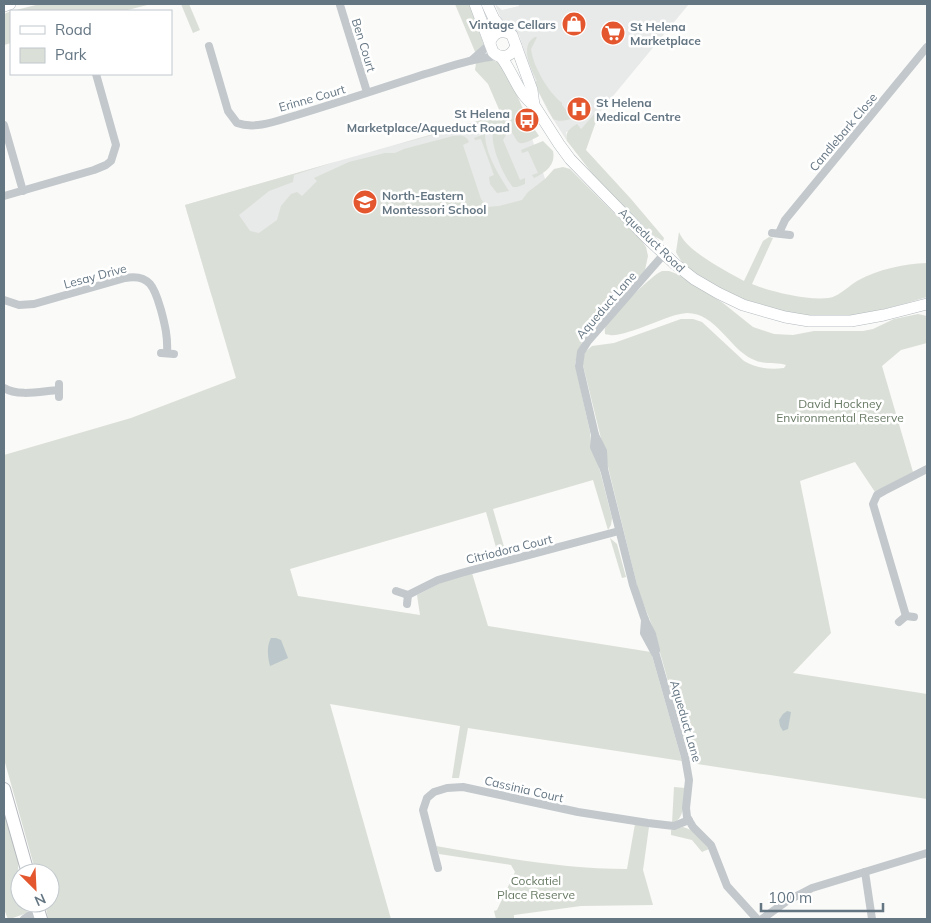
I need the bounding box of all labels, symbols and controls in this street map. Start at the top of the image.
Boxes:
legend [10,10,172,75]
shop icon: Vintage Cellars [561,11,587,37]
street label: Ben Court [349,16,379,74]
place label: Vintage Cellars [468,17,556,32]
place label: St Helena Marketplace [630,19,701,48]
text: Road [55,20,92,39]
supermarket icon: St Helena Marketplace [600,20,626,46]
text: Park [55,45,87,64]
street label: Erinne Court [277,81,347,115]
street label: Candlebark Close [806,90,880,174]
place label: St Helena Medical Centre [596,95,681,124]
hospital icon: St Helena Medical Centre [566,96,592,122]
place label: St Helena Marketplace/Aqueduct Road [347,106,510,135]
bus stop icon: St Helena Marketplace/Aqueduct Road [514,107,540,133]
place label: North-Eastern Montessori School [382,188,486,217]
school or university icon: North-Eastern Montessori School [352,189,378,215]
street label: Aqueduct Road [616,205,688,275]
street label: Lesay Drive [62,260,128,292]
street label: Aqueduct Lane [573,268,639,342]
park label: David Hockney Environmental Reserve [776,396,904,425]
street label: Citriodora Court [464,531,554,567]
street label: Aqueduct Lane [667,678,705,764]
street label: Cassinia Court [483,773,565,805]
north arrow [10,863,60,913]
park label: Cockatiel Place Reserve [497,873,575,902]
scale bar [761,880,884,912]
text: 100 m [768,888,812,907]
text: N [32,890,49,910]

